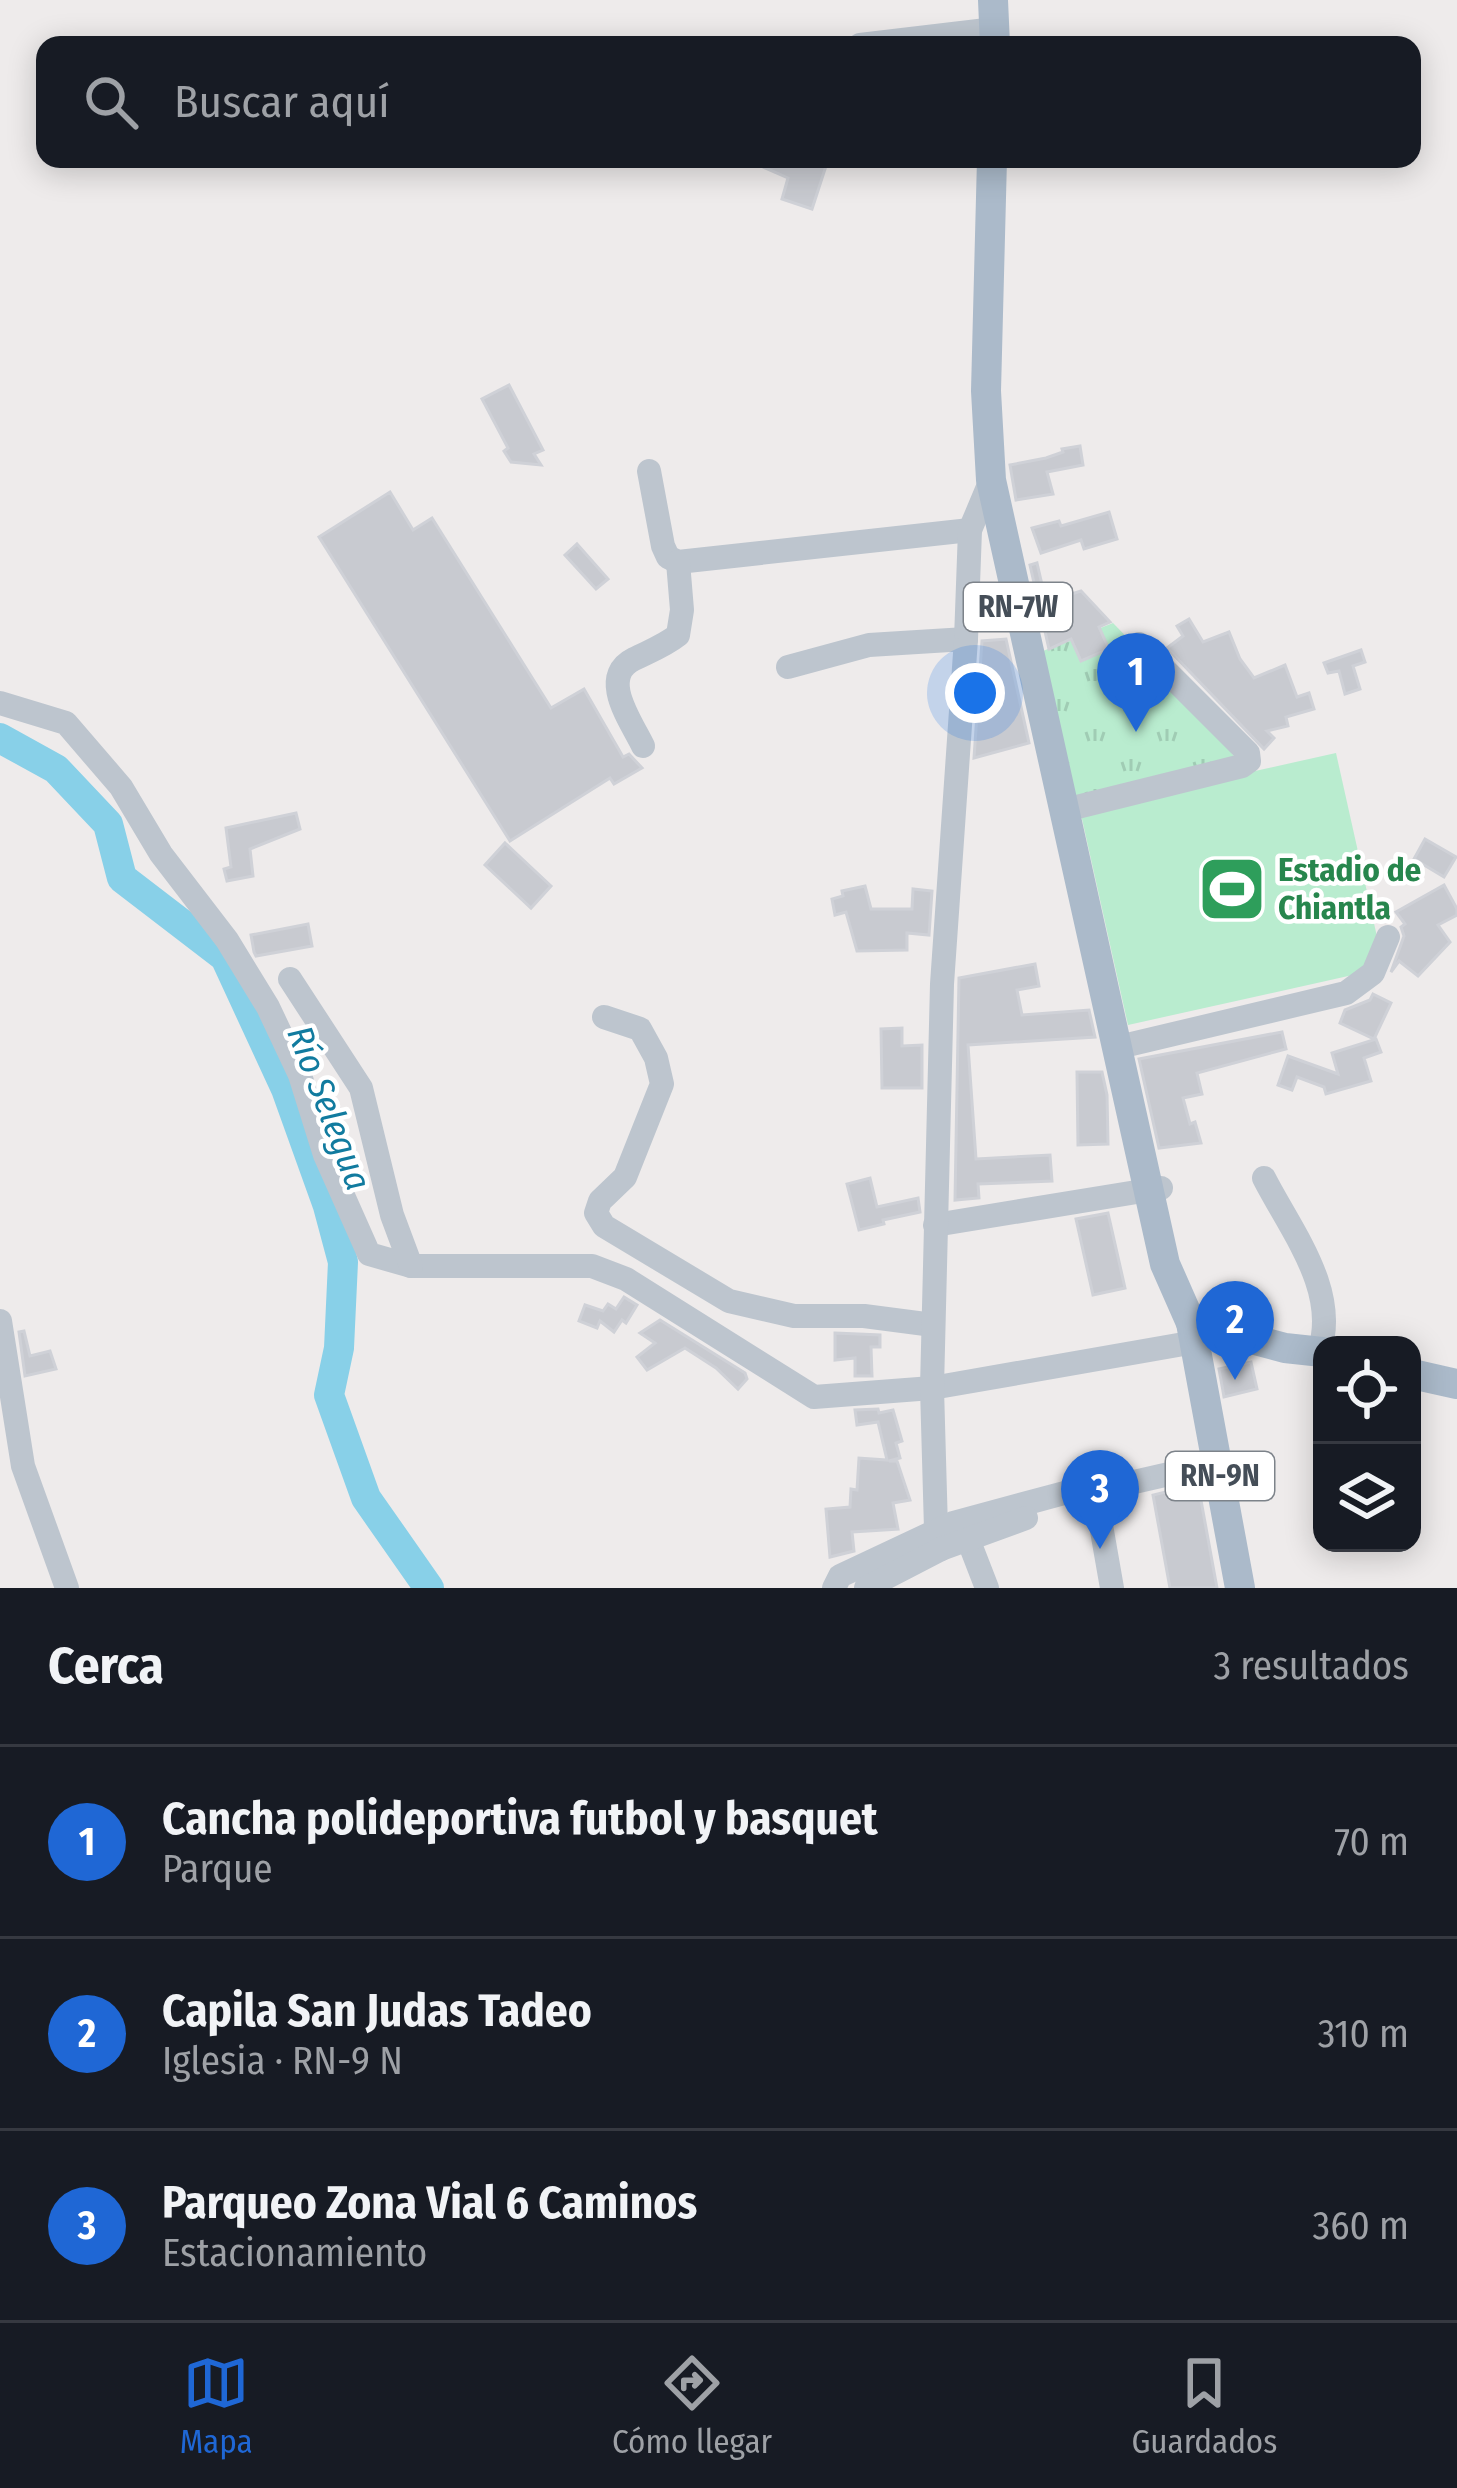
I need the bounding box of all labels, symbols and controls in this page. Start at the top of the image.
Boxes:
search box [36,36,1421,168]
icon: search [78,69,144,135]
text: Buscar aquí [174,75,390,129]
road number: RN-7W [964,583,1072,631]
pin: 1 [1097,633,1175,732]
your location [945,663,1005,723]
place label: Estadio de Chiantla [1278,850,1421,928]
sports icon: Estadio de Chiantla [1197,854,1267,924]
water label: Río Selegua [278,1019,380,1197]
pin: 2 [1196,1281,1274,1380]
map controls [1313,1336,1421,1552]
button: locate [1313,1336,1421,1444]
button: layers [1313,1444,1421,1552]
pin: 3 [1061,1450,1139,1549]
road number: RN-9N [1166,1452,1274,1500]
text: Cerca [48,1635,164,1697]
text: 3 resultados [1213,1643,1409,1689]
text: Cancha polideportiva futbol y basquet [162,1792,878,1846]
text: 1 [79,1819,95,1865]
text: 70 m [1334,1819,1409,1865]
text: Parque [162,1846,273,1892]
text: Capila San Judas Tadeo [162,1984,592,2038]
text: 2 [78,2011,96,2057]
text: 310 m [1318,2011,1409,2057]
text: Iglesia · RN-9 N [162,2038,403,2084]
text: Parqueo Zona Vial 6 Caminos [162,2176,697,2230]
text: 3 [78,2203,96,2249]
text: 360 m [1313,2203,1409,2249]
text: Estacionamiento [162,2230,427,2276]
tab: Mapa [180,2350,253,2462]
tab: Cómo llegar [612,2350,772,2462]
tab: Guardados [1131,2350,1277,2462]

